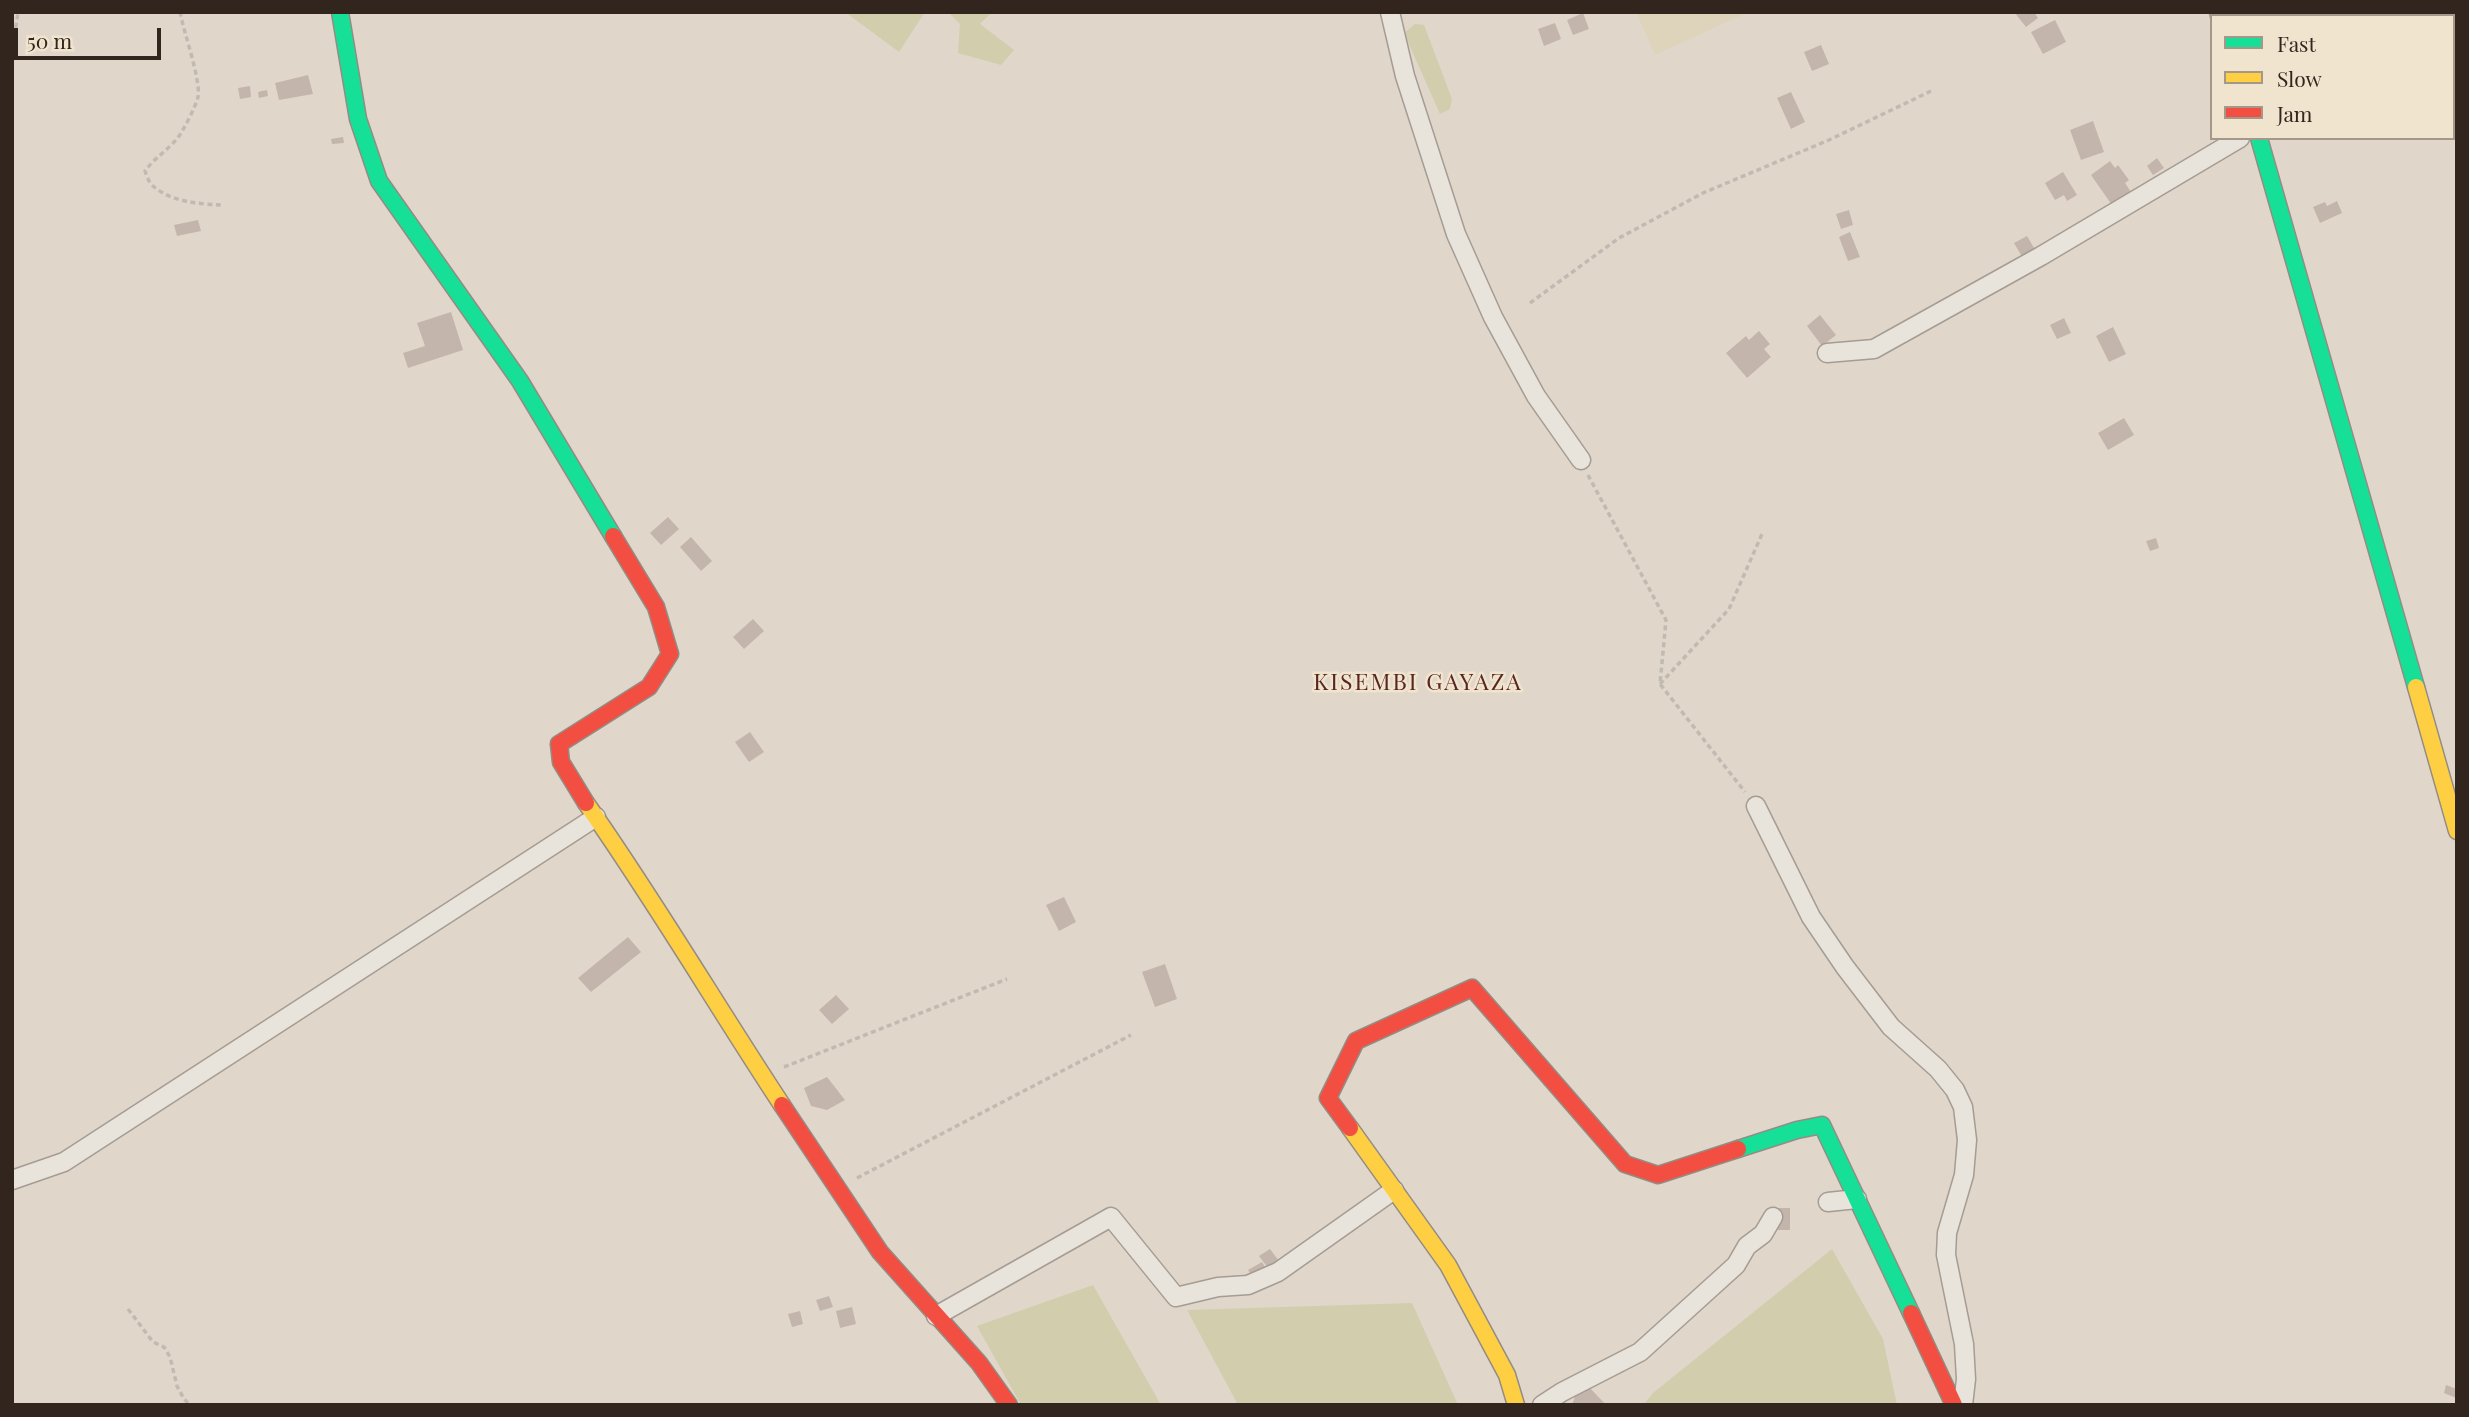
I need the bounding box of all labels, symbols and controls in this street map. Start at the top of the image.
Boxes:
scale bar [18,14,164,58]
legend [2210,14,2455,140]
text: 50 m [27,26,72,54]
text: Fast [2277,29,2316,57]
text: Slow [2277,64,2322,92]
text: Jam [2277,99,2313,127]
district label: KISEMBI GAYAZA [1315,669,1521,697]

